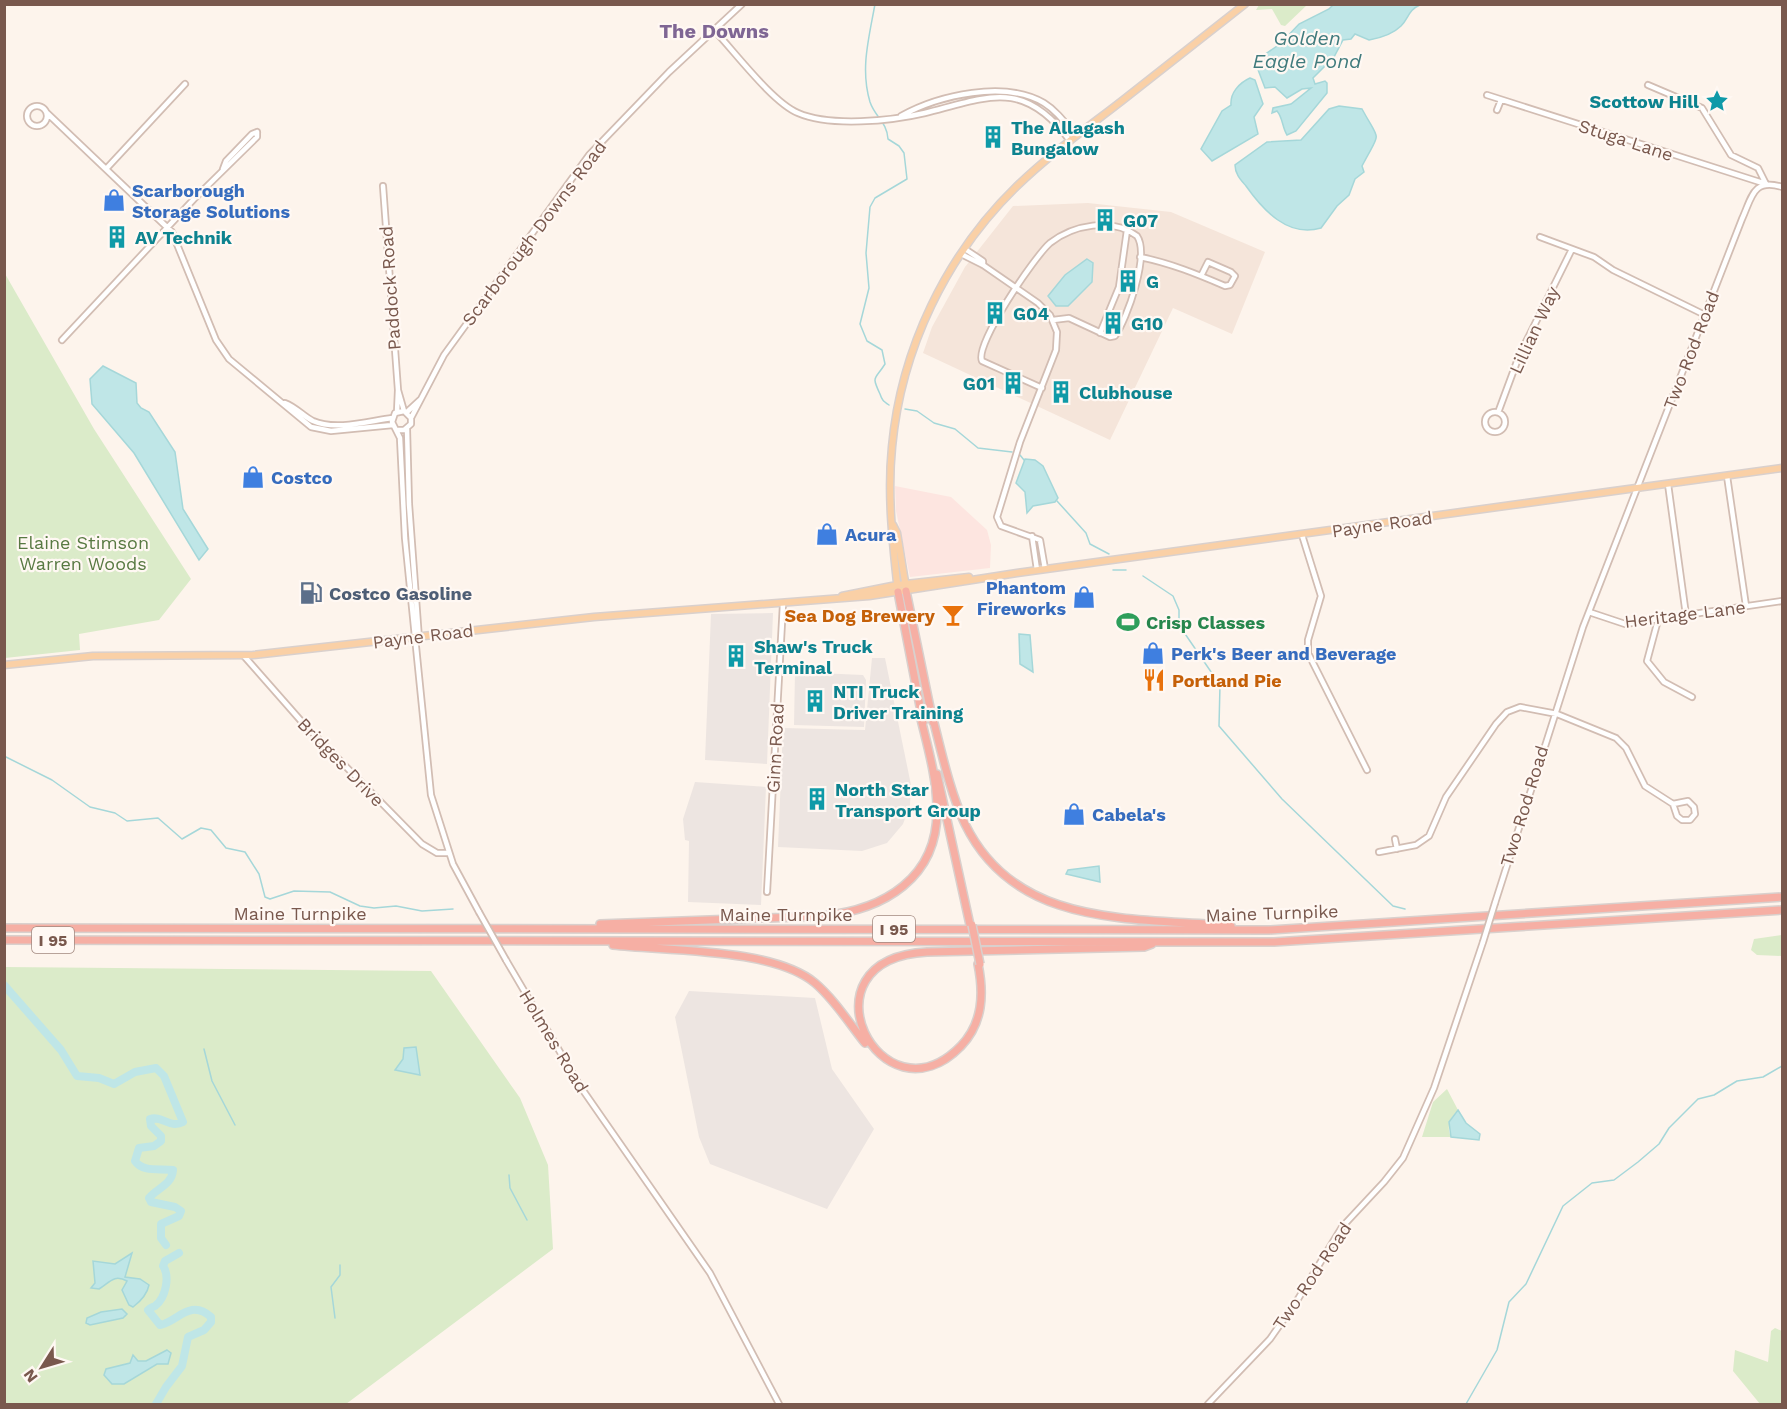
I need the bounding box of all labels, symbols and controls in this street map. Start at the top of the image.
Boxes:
district label: The Downs [659,19,769,43]
water label: Golden Eagle Pond [1253,26,1362,73]
place icon: Scottow Hill [1704,88,1730,114]
place label: Scottow Hill [1590,91,1699,112]
street label: Stuga Lane [1576,115,1676,165]
place label: The Allagash Bungalow [1011,117,1125,159]
building icon: The Allagash Bungalow [980,124,1006,150]
street label: Scarborough Downs Road [458,136,610,330]
place label: Scarborough Storage Solutions [132,180,291,222]
shop icon: Scarborough Storage Solutions [101,187,127,213]
building icon: G07 [1092,207,1118,233]
place label: G07 [1123,210,1158,231]
building icon: AV Technik [104,224,130,250]
street label: Paddock Road [375,225,405,351]
place label: AV Technik [135,227,233,248]
building icon: G [1115,268,1141,294]
place label: G [1146,271,1159,292]
street label: Lillian Way [1505,282,1564,377]
street label: Two Rod Road [1659,288,1723,412]
building icon: G04 [982,300,1008,326]
place label: G04 [1013,303,1050,324]
building icon: G10 [1100,310,1126,336]
place label: G10 [1131,313,1163,334]
building icon: G01 [1000,370,1026,396]
place label: G01 [963,373,995,394]
building icon: Clubhouse [1048,379,1074,405]
place label: Clubhouse [1079,382,1173,403]
shop icon: Costco [240,464,266,490]
place label: Costco [271,467,333,488]
street label: Payne Road [1330,507,1434,541]
shop icon: Acura [814,521,840,547]
place label: Acura [845,524,897,545]
park label: Elaine Stimson Warren Woods [17,532,149,574]
place label: Phantom Fireworks [977,577,1066,619]
fuel station icon: Costco Gasoline [298,580,324,606]
place label: Costco Gasoline [329,583,472,604]
shop icon: Phantom Fireworks [1071,584,1097,610]
street label: Heritage Lane [1623,596,1747,632]
bar icon: Sea Dog Brewery [940,602,966,628]
place label: Sea Dog Brewery [784,605,936,626]
sports icon: Crisp Classes [1115,609,1141,635]
place label: Crisp Classes [1146,612,1266,633]
street label: Payne Road [371,619,475,653]
place label: Shaw's Truck Terminal [754,636,874,678]
shop icon: Perk's Beer and Beverage [1140,640,1166,666]
building icon: Shaw's Truck Terminal [723,643,749,669]
place label: Perk's Beer and Beverage [1171,643,1397,664]
restaurant icon: Portland Pie [1141,667,1167,693]
place label: Portland Pie [1172,670,1282,691]
place label: NTI Truck Driver Training [833,681,964,723]
building icon: NTI Truck Driver Training [802,688,828,714]
street label: Ginn Road [762,702,788,794]
street label: Bridges Drive [293,713,389,811]
street label: Two Rod Road [1496,743,1552,869]
place label: North Star Transport Group [835,779,981,821]
building icon: North Star Transport Group [804,786,830,812]
shop icon: Cabela's [1061,801,1087,827]
place label: Cabela's [1092,804,1166,825]
street label: Maine Turnpike [1205,900,1339,926]
street label: Maine Turnpike [233,903,367,924]
street label: Maine Turnpike [719,904,853,925]
road number: I 95 [873,916,915,942]
road number: I 95 [32,927,74,953]
street label: Holmes Road [515,986,593,1096]
street label: Two Rod Road [1268,1218,1356,1334]
north arrow [12,1337,72,1397]
text: N [19,1365,42,1386]

